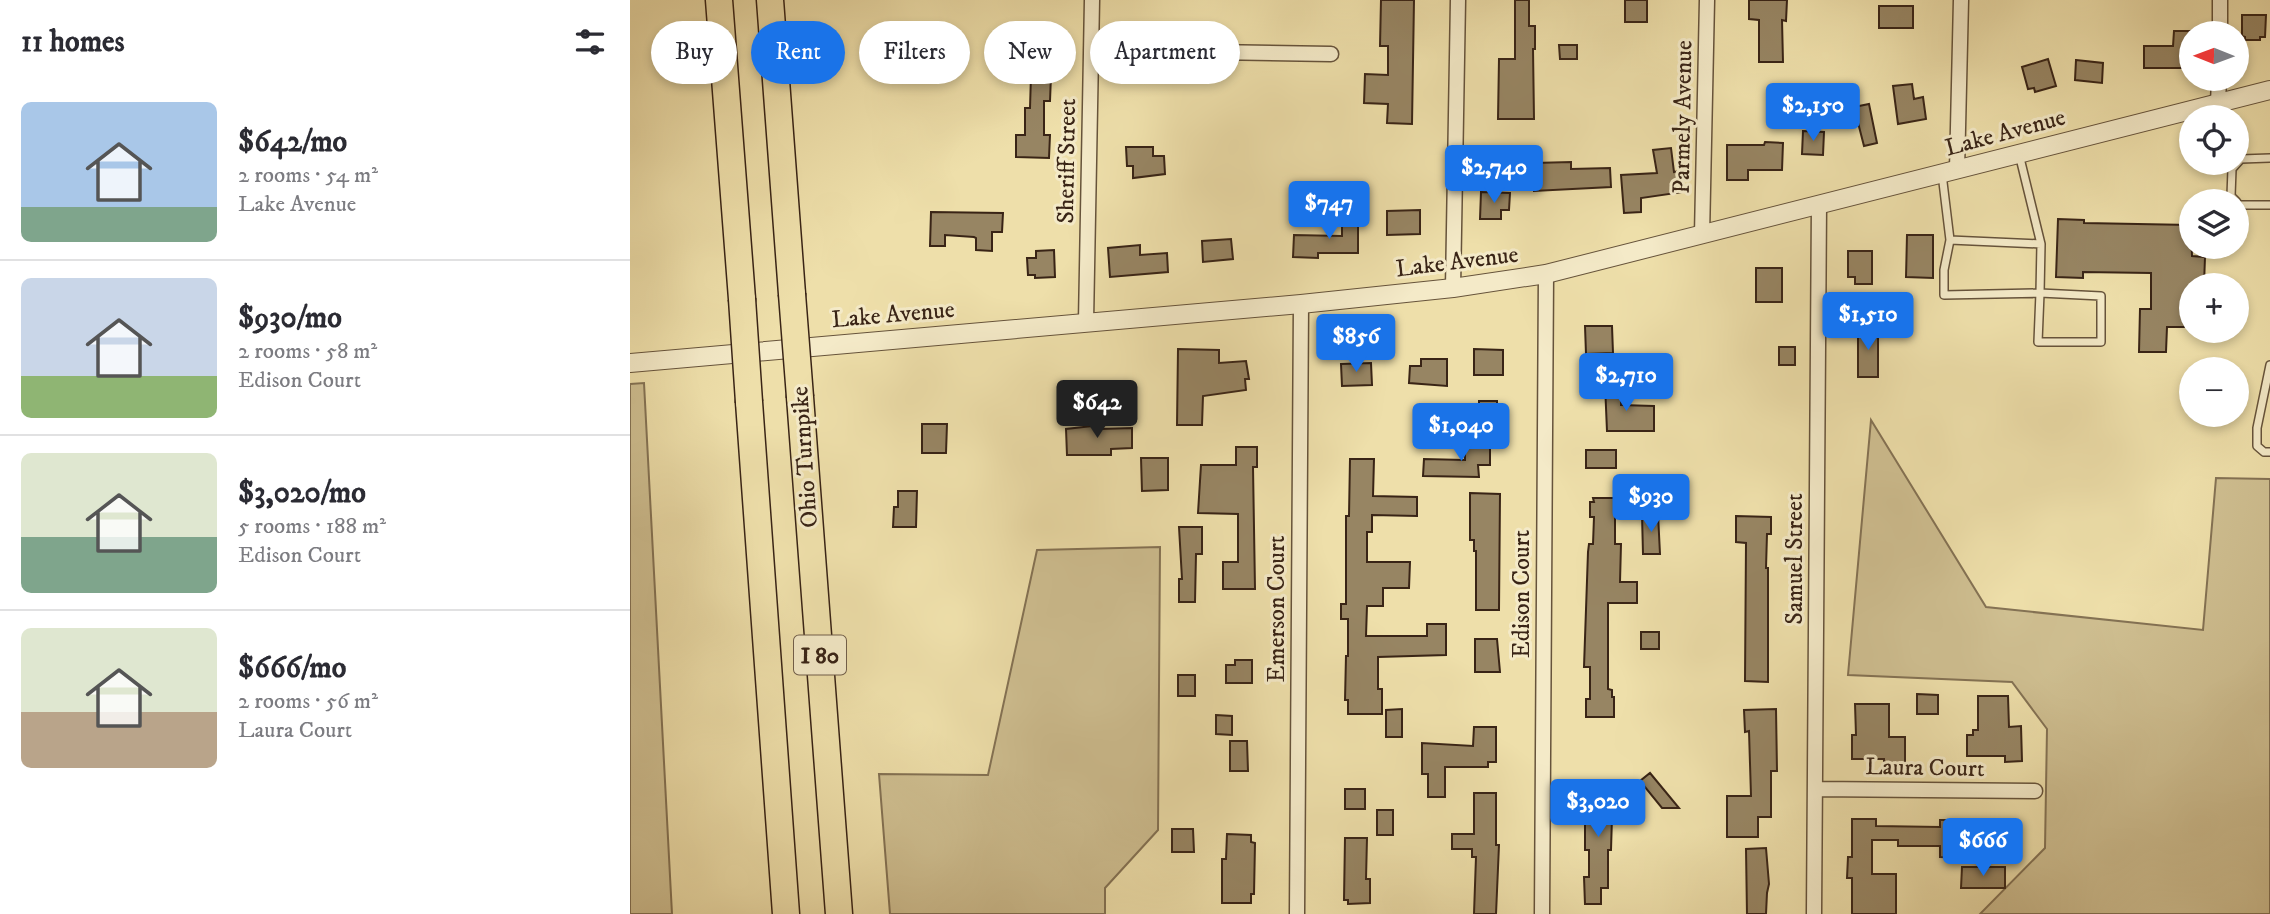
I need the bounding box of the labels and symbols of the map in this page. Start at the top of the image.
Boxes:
north arrow [2179,21,2249,91]
street label: Parmely Avenue [1667,40,1699,194]
pin: $2,150 [1756,83,1870,143]
street label: Sheriff Street [1051,98,1083,224]
street label: Lake Avenue [1942,102,2069,163]
pin: $2,740 [1437,146,1551,205]
pin: $747 [1288,182,1370,241]
street label: Lake Avenue [1394,240,1520,284]
pin: $1,510 [1811,292,1925,352]
street label: Lake Avenue [830,295,956,335]
pin: $856 [1315,314,1397,374]
pin: $2,710 [1569,354,1683,413]
pin: $642 [1056,380,1138,440]
street label: Ohio Turnpike [785,385,825,529]
pin: $1,040 [1404,404,1518,463]
pin: $930 [1610,475,1692,534]
street label: Samuel Street [1780,493,1810,625]
street label: Edison Court [1507,530,1537,658]
street label: Emerson Court [1262,535,1292,683]
road number: I 80 [794,636,846,674]
street label: Laura Court [1865,752,1985,784]
pin: $3,020 [1541,780,1655,839]
pin: $666 [1942,818,2024,878]

